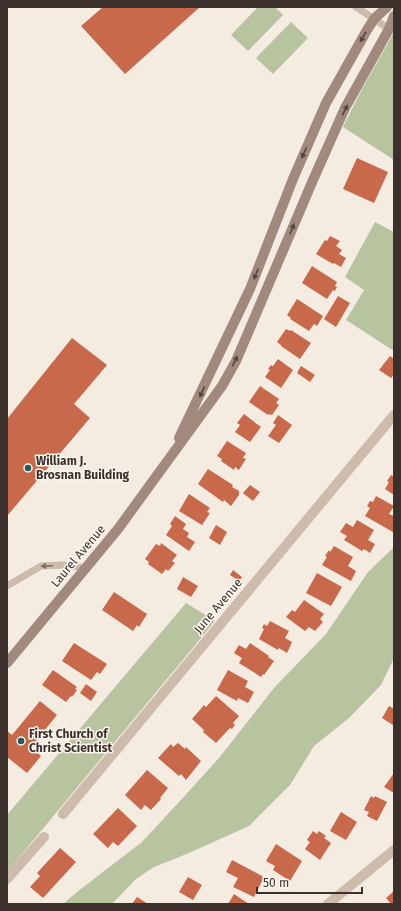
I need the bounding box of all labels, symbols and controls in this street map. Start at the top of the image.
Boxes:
one-way arrow [359,31,366,43]
one-way arrow [342,105,348,116]
one-way arrow [301,147,308,159]
one-way arrow [290,223,296,235]
one-way arrow [252,268,258,280]
one-way arrow [232,356,238,367]
one-way arrow [198,386,204,398]
place label: William J. Brosnan Building [36,454,130,482]
marker: William J. Brosnan Building [23,463,33,473]
street label: Laurel Avenue [48,522,108,590]
one-way arrow [41,562,53,569]
street label: June Avenue [191,576,245,636]
place label: First Church of Christ Scientist [29,727,113,755]
marker: First Church of Christ Scientist [16,736,26,746]
scale bar [257,869,362,895]
text: 50 m [263,876,289,890]

